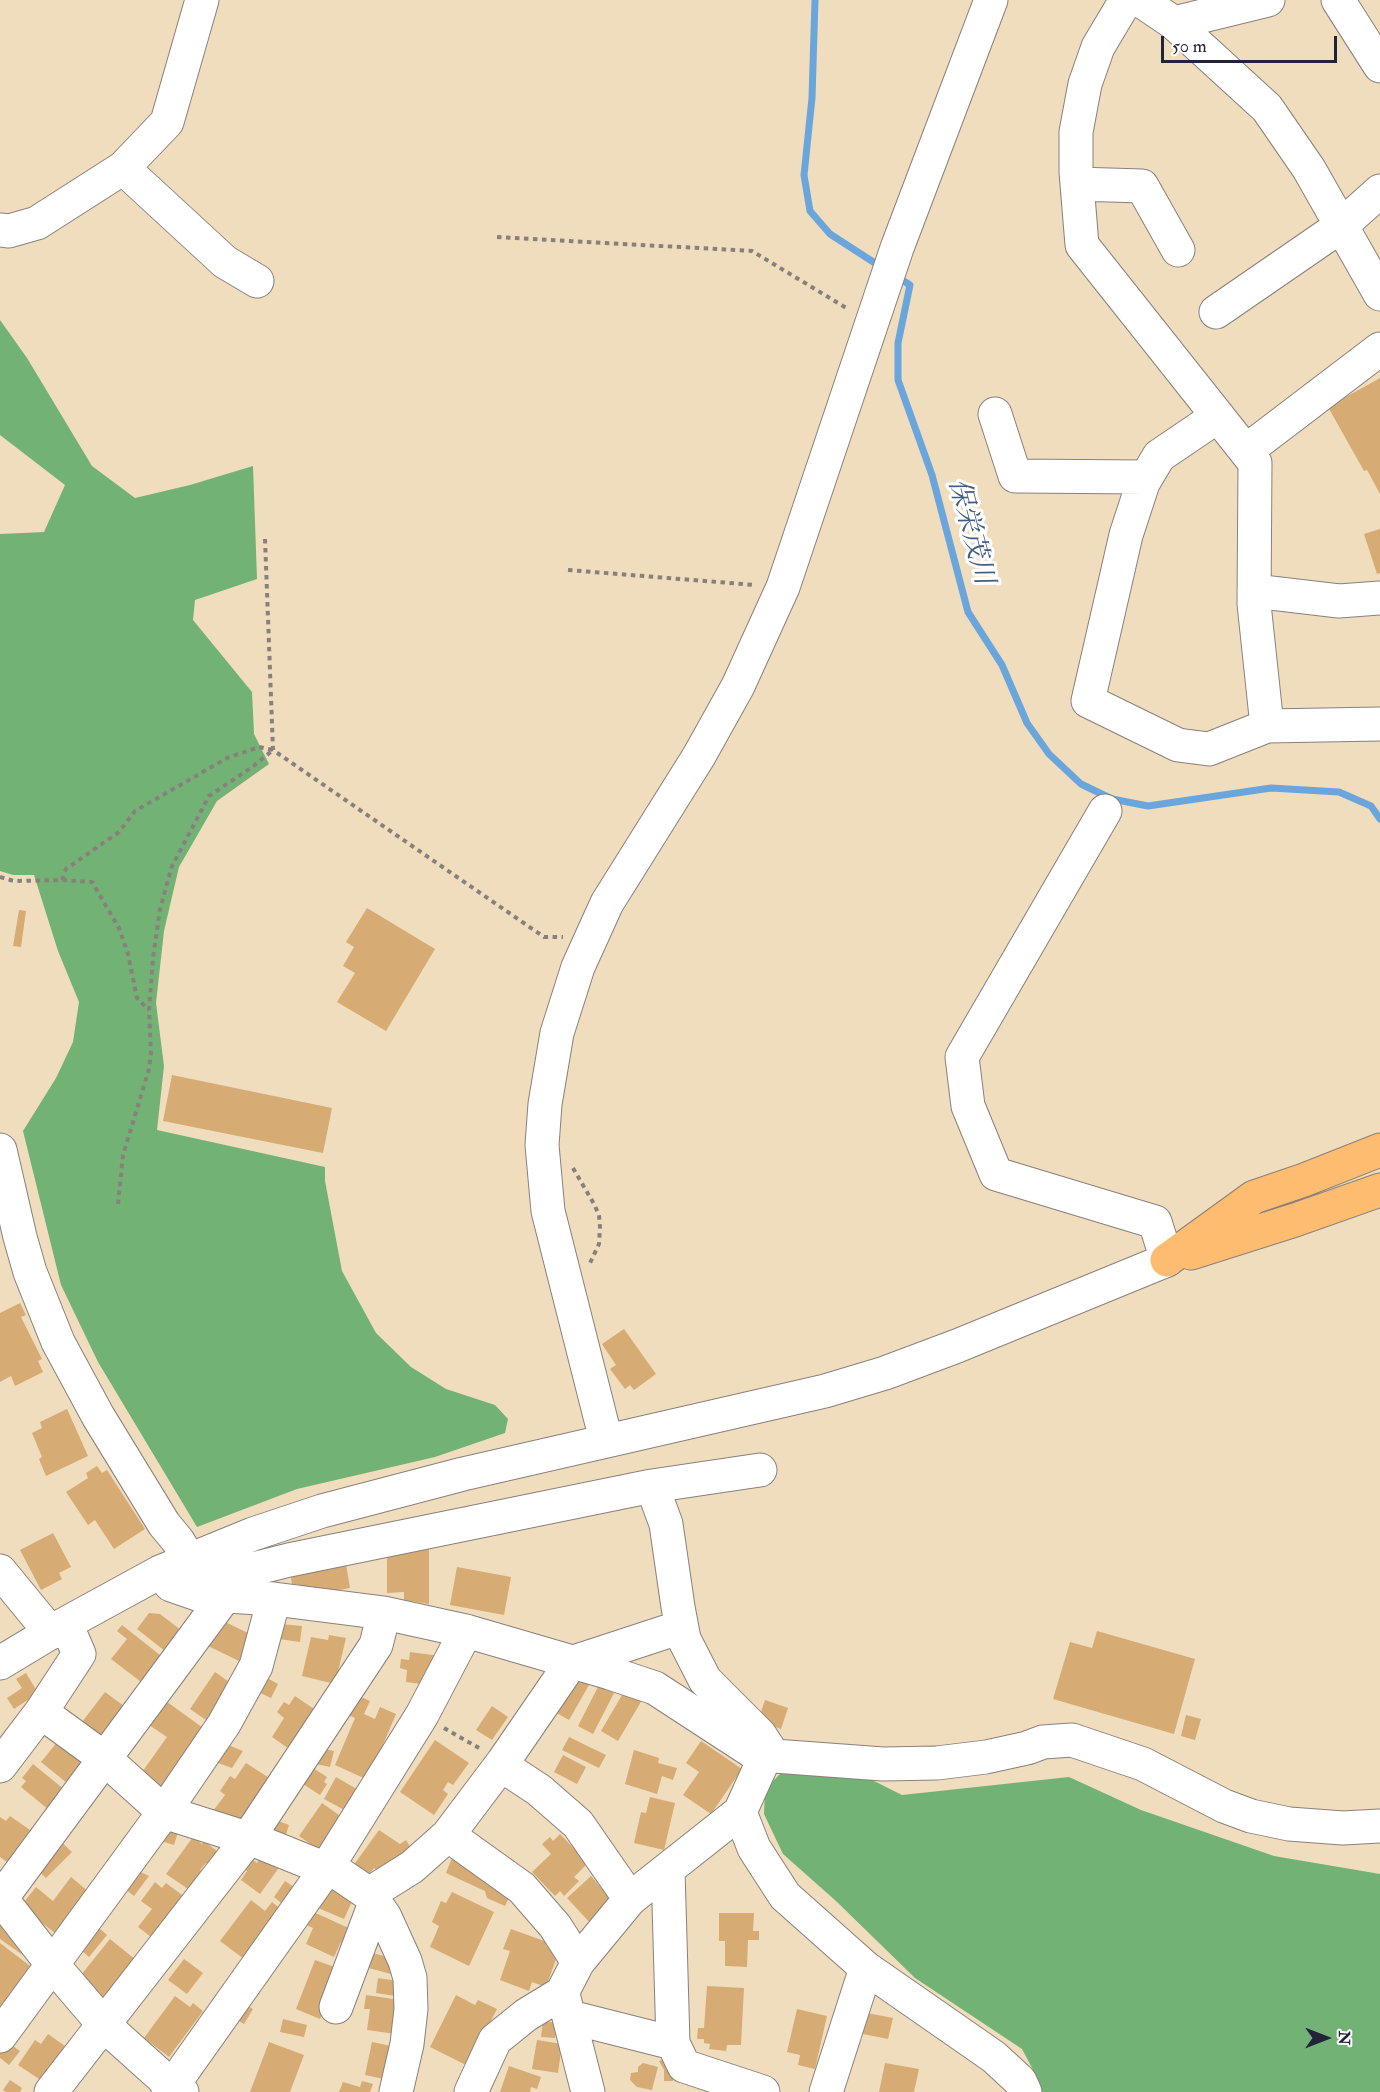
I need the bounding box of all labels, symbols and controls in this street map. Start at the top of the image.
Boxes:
scale bar [1164,24,1340,62]
text: 50 m [1172,35,1207,58]
water label: 保栄茂川 [939,476,999,588]
north arrow [1296,2008,1356,2068]
text: N [1334,2031,1354,2045]

